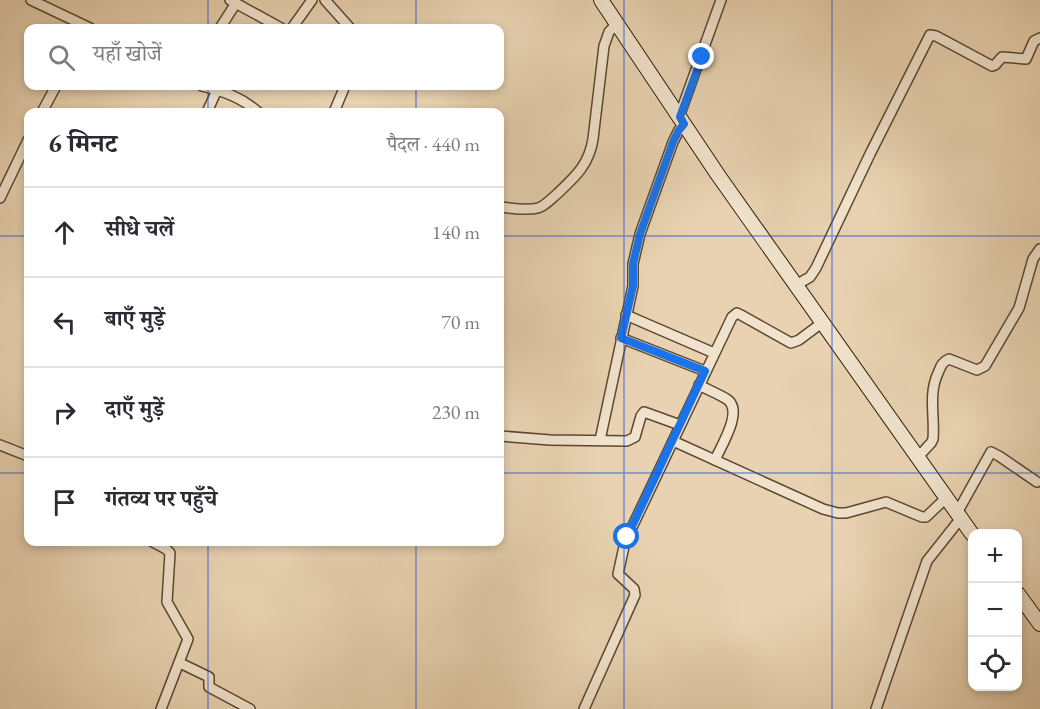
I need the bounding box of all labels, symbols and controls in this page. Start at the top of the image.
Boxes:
search box [24,24,504,90]
text: यहाँ खोजें [93,39,162,68]
icon: search [45,41,78,74]
route end [688,43,714,69]
text: 6 मिनट [48,126,117,160]
text: पैदल · 440 m [387,131,480,157]
text: सीधे चलें [105,214,174,243]
icon: ahead [48,216,81,249]
text: 140 m [432,219,480,245]
text: बाएँ मुड़ें [105,304,165,333]
icon: left [48,306,81,339]
text: 70 m [441,309,480,335]
text: दाएँ मुड़ें [105,394,164,423]
icon: right [48,396,81,429]
text: 230 m [432,399,480,425]
text: गंतव्य पर पहुँचे [105,484,217,513]
icon: arrive [48,486,81,519]
route start [613,523,639,549]
map controls [968,529,1022,691]
button: + [968,529,1022,583]
button: − [968,583,1022,637]
button: locate [968,637,1022,691]

